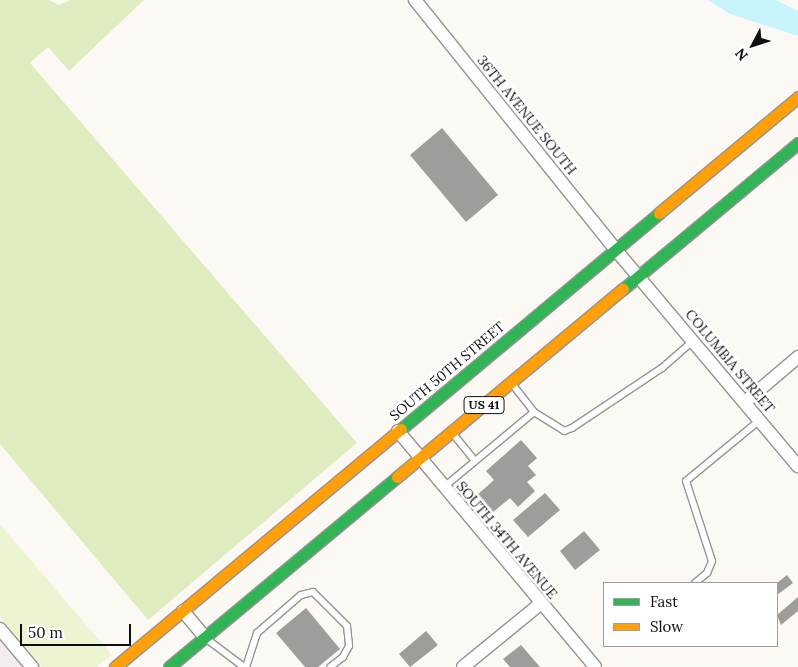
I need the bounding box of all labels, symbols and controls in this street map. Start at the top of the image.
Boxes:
north arrow [728,20,778,70]
text: N [731,45,752,65]
street label: 36TH AVENUE SOUTH [474,52,580,178]
street label: COLUMBIA STREET [682,306,778,416]
street label: SOUTH 50TH STREET [386,318,508,424]
road number: US 41 [463,396,505,414]
street label: SOUTH 34TH AVENUE [453,478,561,602]
legend [603,582,778,647]
text: Fast [650,592,678,611]
scale bar [22,614,134,646]
text: Slow [650,617,683,636]
text: 50 m [28,623,63,642]

